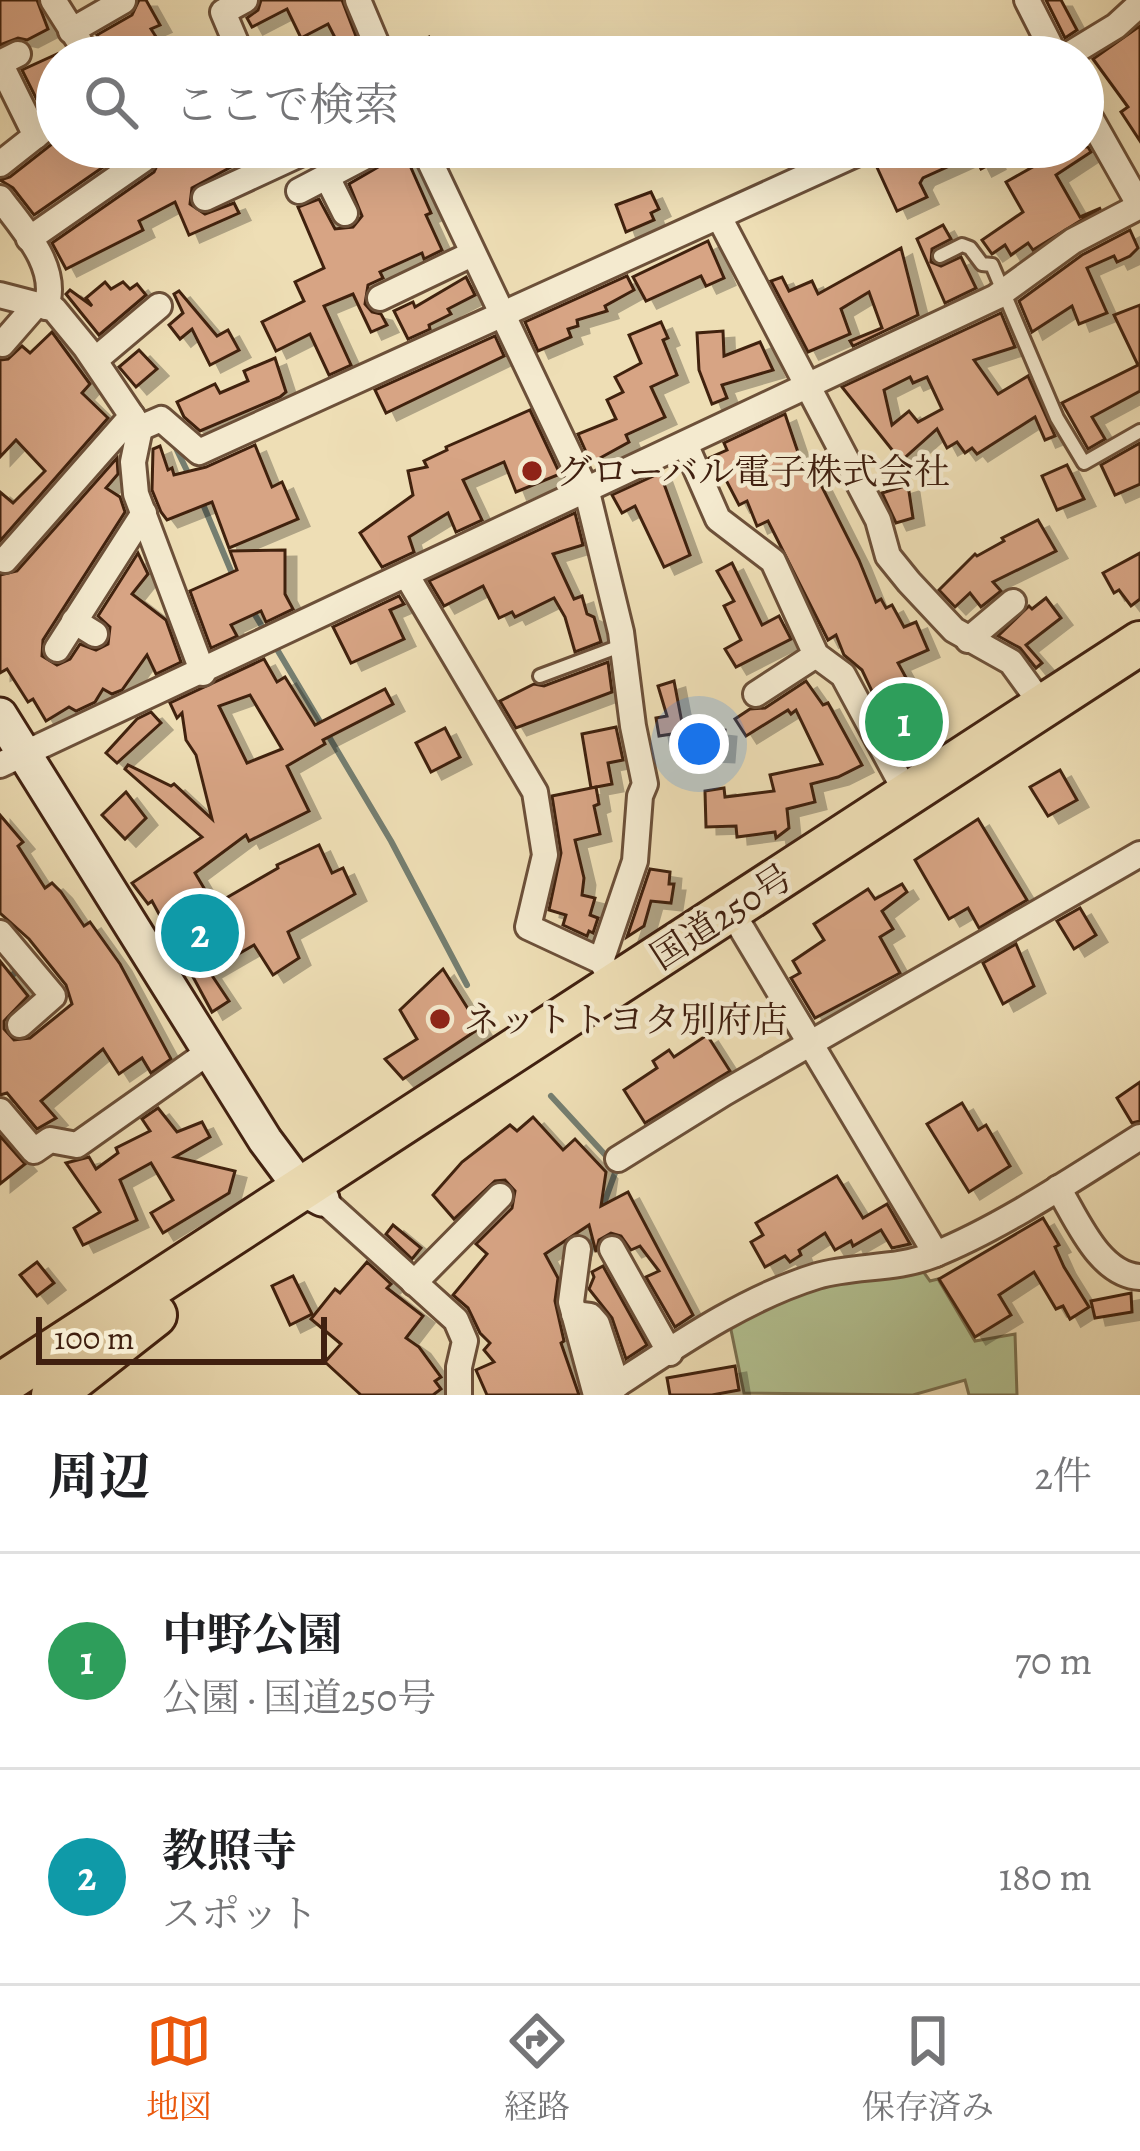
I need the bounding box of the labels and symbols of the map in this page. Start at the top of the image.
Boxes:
place label: グローバル電子株式会社 [556,447,950,496]
marker: グローバル電子株式会社 [519,458,545,484]
pin: 1 [865,677,943,767]
your location [669,714,729,774]
street label: 国道250号 [641,852,802,980]
pin: 2 [161,888,239,978]
place label: ネットトヨタ別府店 [464,995,788,1044]
marker: ネットトヨタ別府店 [427,1006,453,1032]
scale bar [36,1311,327,1364]

